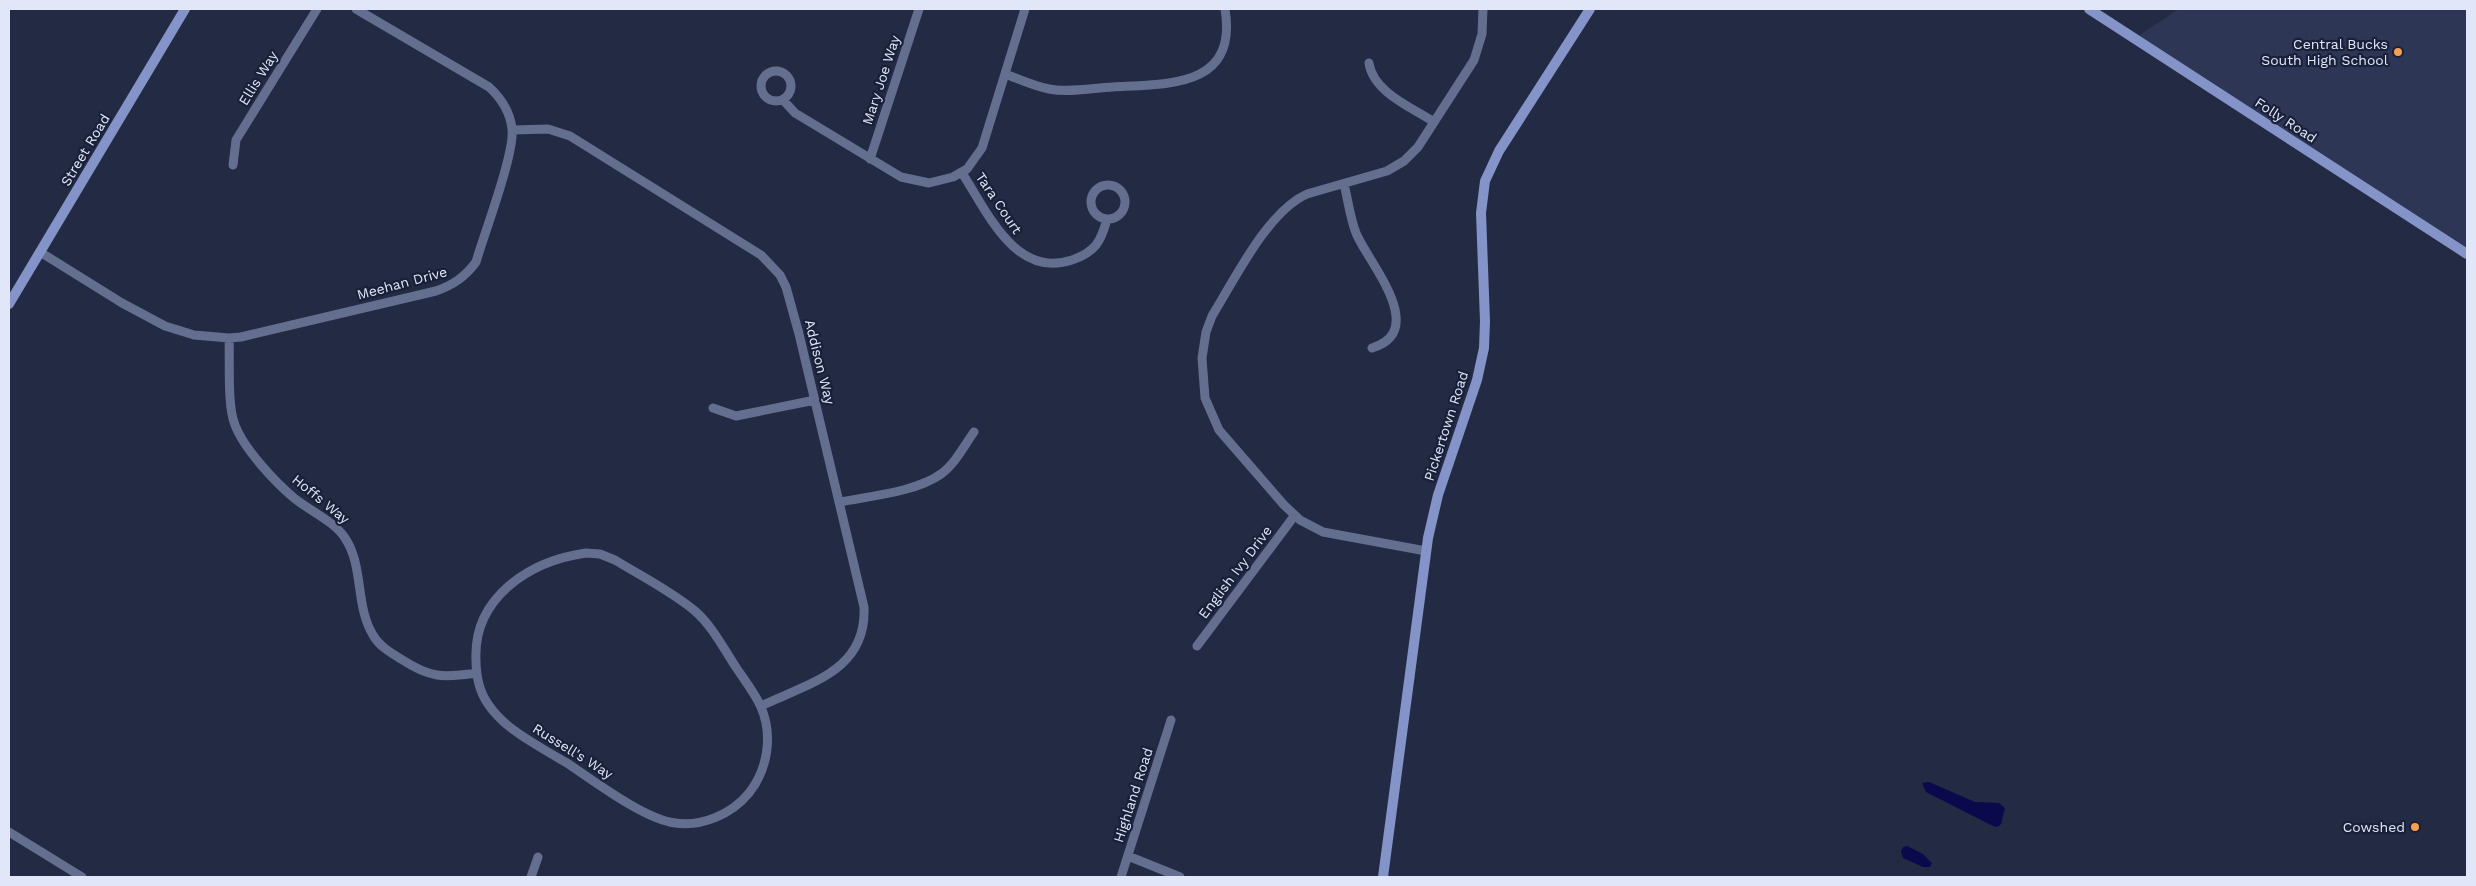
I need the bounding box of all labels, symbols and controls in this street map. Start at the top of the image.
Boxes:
street label: Mary Joe Way [859,32,903,127]
place label: Central Bucks South High School [2261,36,2389,68]
marker: Central Bucks South High School [2392,46,2404,58]
street label: Ellis Way [235,47,281,108]
street label: Folly Road [2252,94,2320,146]
street label: Street Road [57,111,113,189]
street label: Tara Court [973,169,1025,237]
street label: Meehan Drive [355,263,449,303]
street label: Addison Way [802,318,838,407]
street label: Pickertown Road [1421,369,1471,483]
street label: Hoffs Way [289,471,353,527]
street label: English Ivy Drive [1195,523,1275,621]
street label: Russell's Way [530,720,617,782]
street label: Highland Road [1110,746,1156,844]
place label: Cowshed [2343,819,2405,835]
marker: Cowshed [2409,821,2421,833]

